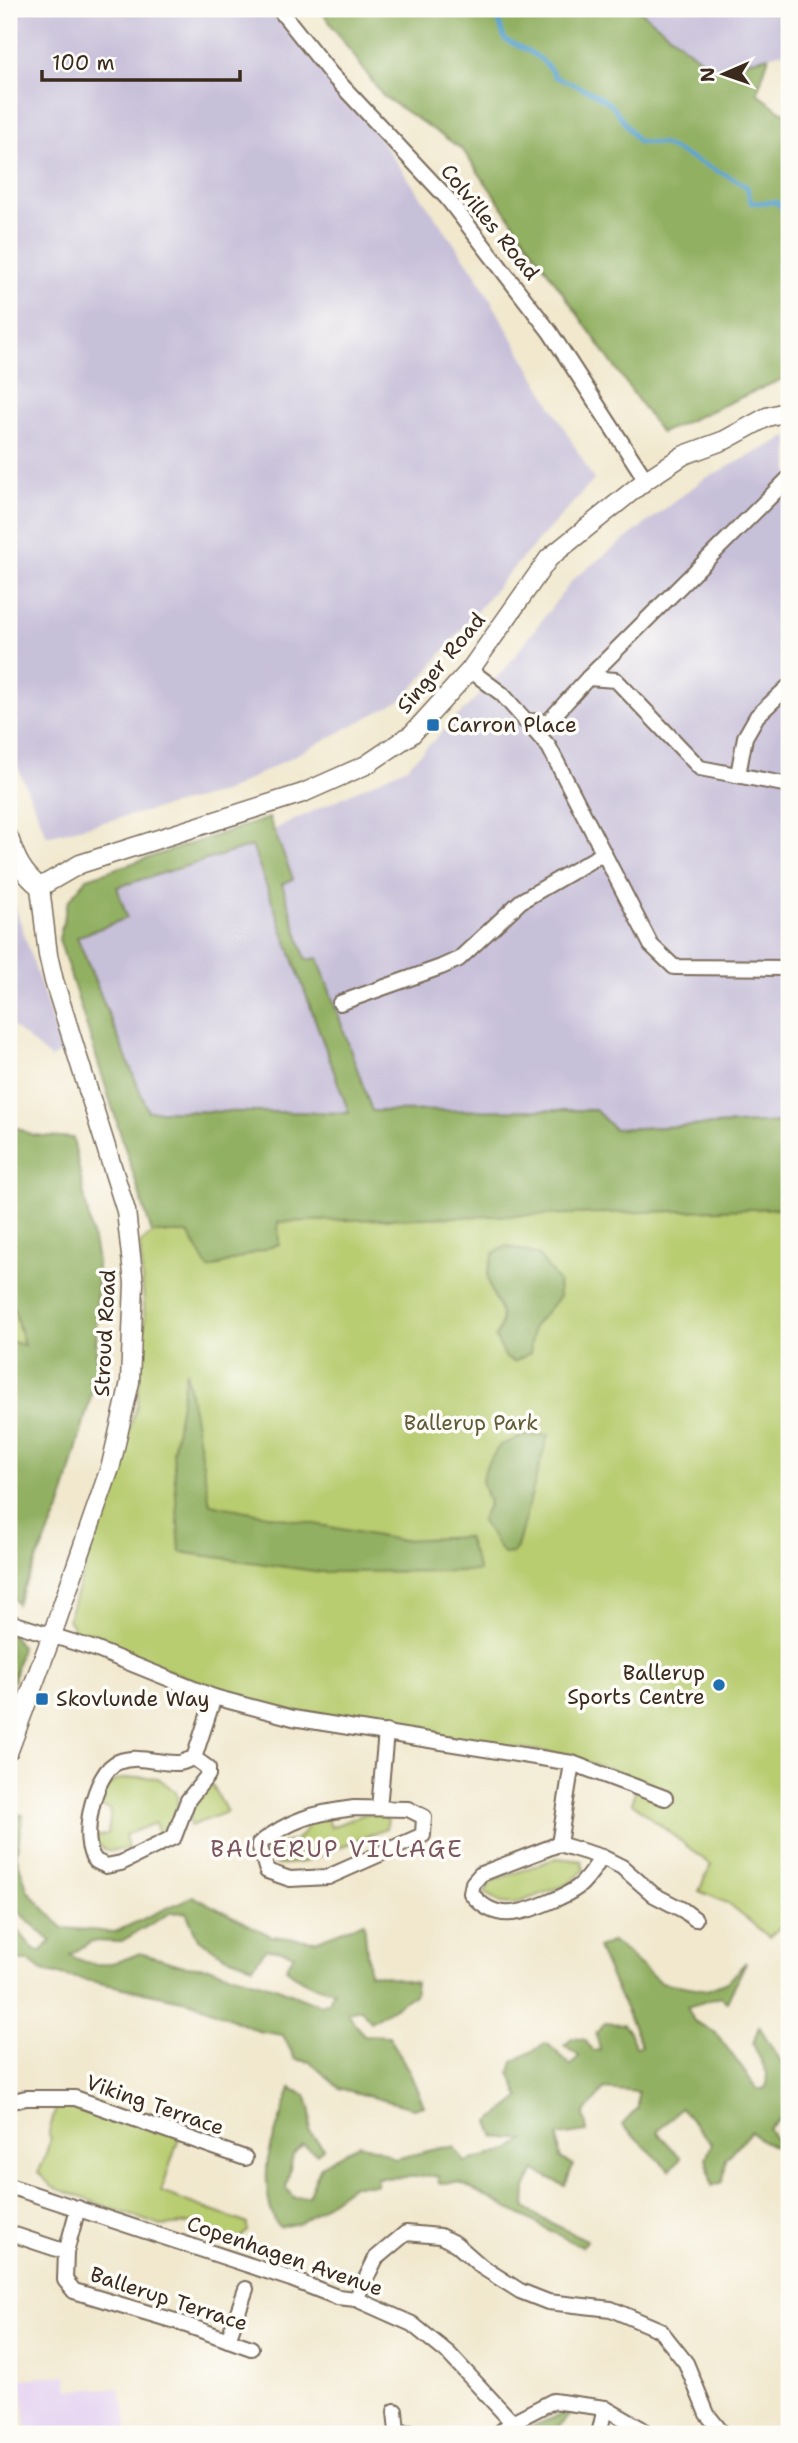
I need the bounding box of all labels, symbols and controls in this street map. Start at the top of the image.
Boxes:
scale bar [42,38,240,82]
north arrow [690,38,760,108]
text: 100 m [52,49,115,77]
text: N [695,67,720,83]
street label: Colvilles Road [434,158,546,286]
street label: Singer Road [390,606,492,720]
place label: Carron Place [447,711,577,739]
marker: Carron Place [425,717,441,733]
street label: Stroud Road [88,1269,122,1397]
park label: Ballerup Park [404,1409,538,1437]
place label: Ballerup Sports Centre [567,1659,705,1711]
marker: Ballerup Sports Centre [711,1677,727,1693]
place label: Skovlunde Way [56,1685,210,1713]
marker: Skovlunde Way [34,1691,50,1707]
district label: BALLERUP VILLAGE [210,1834,464,1864]
street label: Viking Terrace [82,2068,228,2142]
street label: Copenhagen Avenue [183,2209,387,2303]
street label: Ballerup Terrace [87,2260,251,2338]

